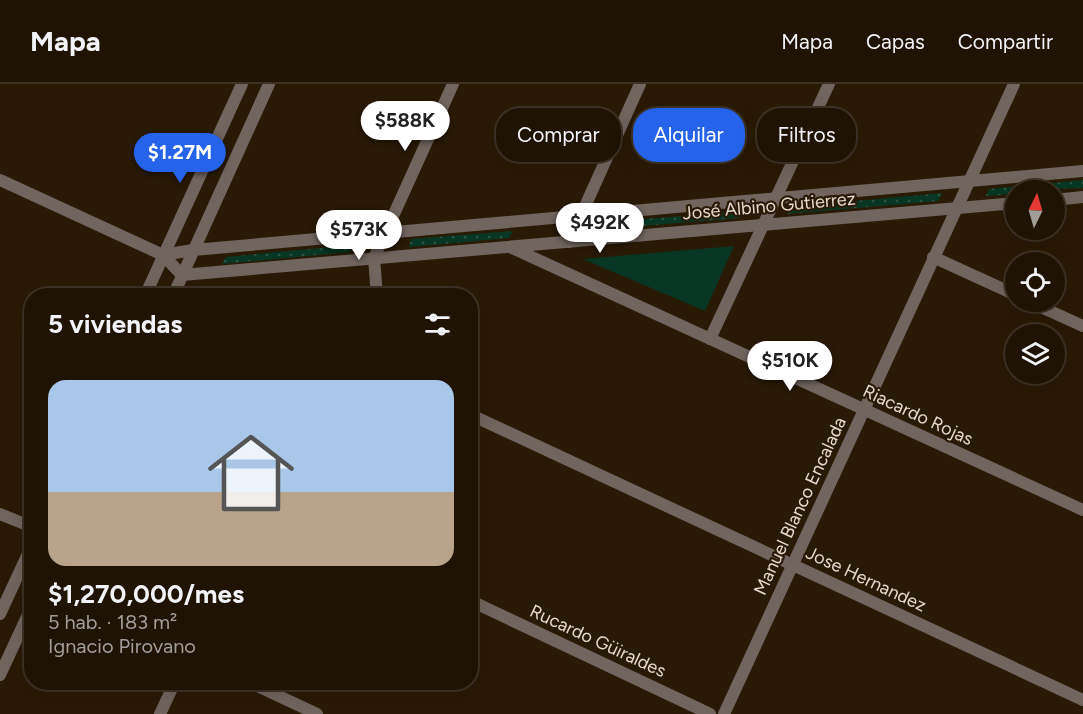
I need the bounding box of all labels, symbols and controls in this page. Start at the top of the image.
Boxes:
text: Mapa [30,24,101,58]
text: Mapa [781,29,833,54]
text: Capas [866,29,925,54]
text: Compartir [958,29,1053,54]
pin: $588K [363,101,447,152]
text: $588K [375,108,435,132]
chip: Comprar [496,108,621,162]
chip: Alquilar [633,108,745,162]
chip: Filtros [757,108,856,162]
pin: $1.27M [131,133,229,184]
text: $1.27M [148,140,212,164]
north arrow [1005,180,1065,240]
map controls [1005,180,1065,384]
street label: José Albino Gutierrez [682,187,857,225]
pin: $492K [558,203,642,254]
pin: $573K [317,210,401,261]
text: $492K [570,210,630,234]
text: $573K [330,217,388,241]
button: locate [1005,252,1065,312]
text: 5 viviendas [48,308,182,340]
icon: filters [421,308,454,341]
button: layers [1005,324,1065,384]
pin: $510K [748,341,832,392]
text: $510K [761,348,819,372]
street label: Riacardo Rojas [859,380,977,450]
street label: Manuel Blanco Encalada [749,413,851,599]
icon: home [197,419,305,527]
street label: Jose Hernandez [802,541,930,617]
text: $1,270,000/mes [48,578,244,610]
street label: Rucardo Güiraldes [526,600,670,682]
text: 5 hab. · 183 m² [48,610,177,634]
text: Ignacio Pirovano [48,634,196,658]

